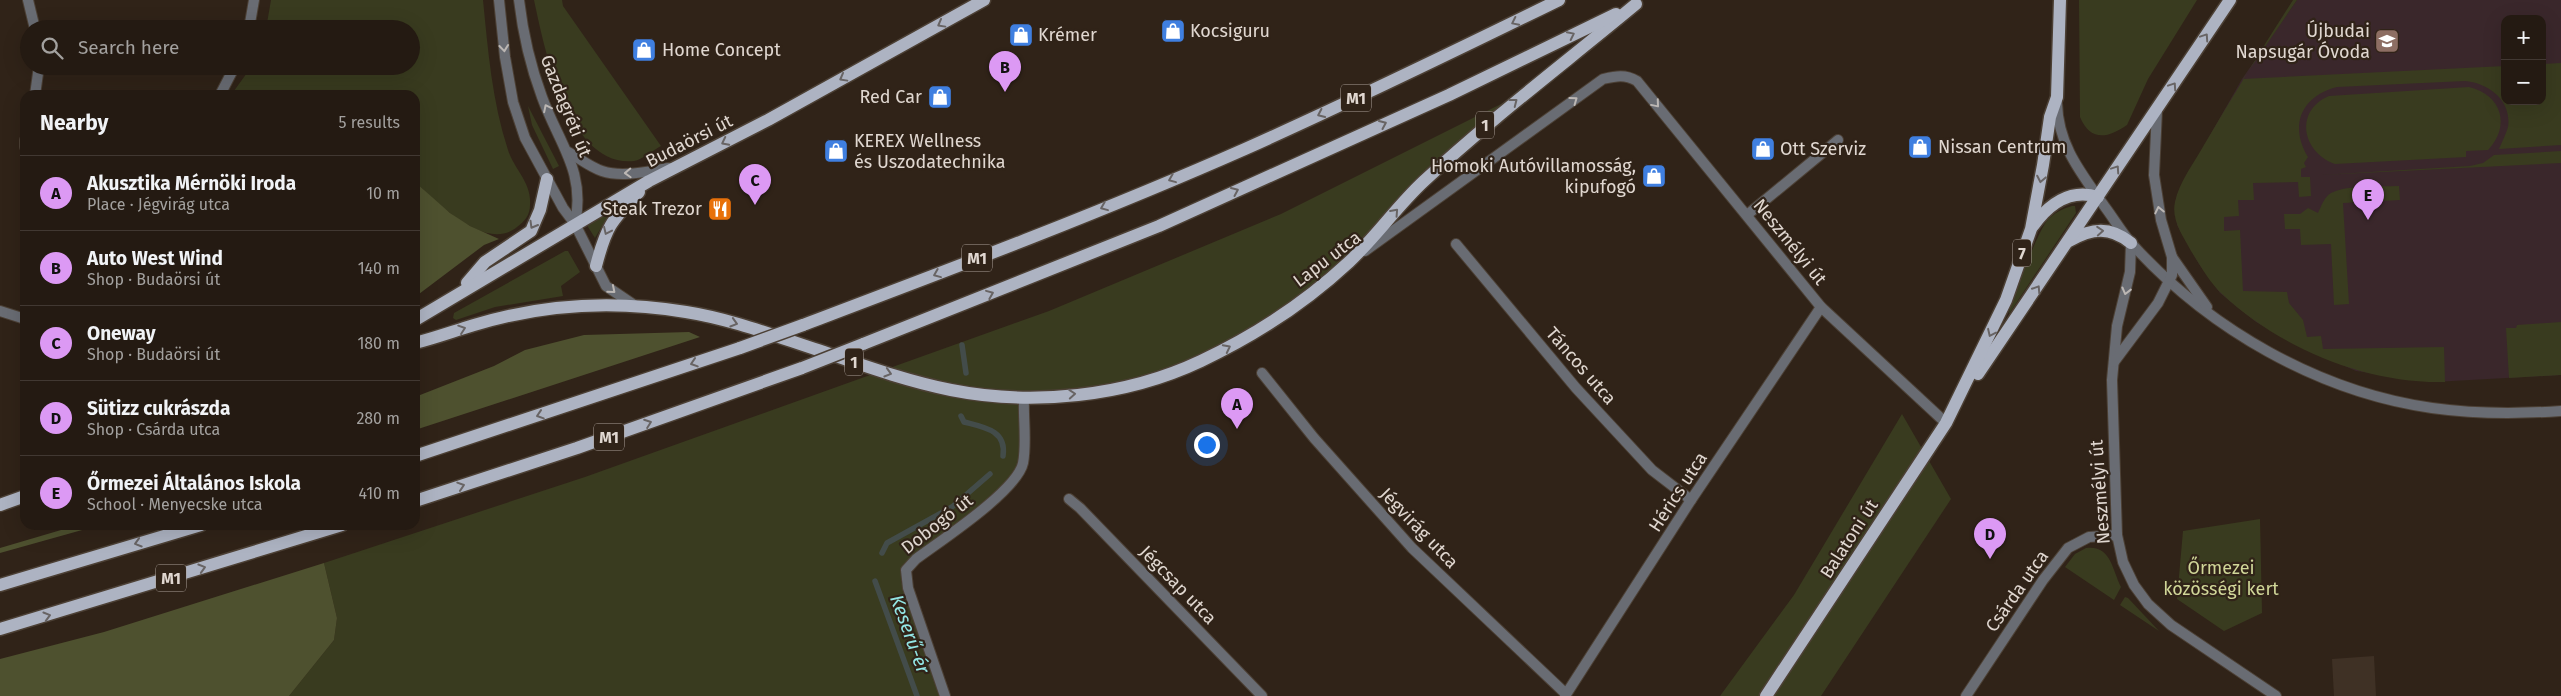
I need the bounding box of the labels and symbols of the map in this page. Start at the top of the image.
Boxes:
one-way arrow [1511,15,1520,26]
one-way arrow [937,17,946,27]
shop icon: Kocsiguru [1160,18,1186,44]
place label: Újbudai Napsugár Óvoda [2236,19,2370,63]
place label: Kocsiguru [1190,20,1270,42]
shop icon: Krémer [1008,22,1034,48]
place label: Krémer [1038,24,1097,46]
school or university icon: Újbudai Napsugár Óvoda [2374,28,2400,54]
one-way arrow [1566,31,1575,42]
one-way arrow [2199,33,2209,42]
shop icon: Home Concept [631,37,657,63]
place label: Home Concept [662,39,781,61]
one-way arrow [498,45,509,53]
pin: B [989,51,1021,92]
street label: Gazdagréti út [536,52,597,161]
one-way arrow [839,72,848,82]
one-way arrow [2167,82,2176,92]
shop icon: Red Car [927,84,953,110]
road number: M1 [1341,85,1371,112]
place label: Red Car [859,86,922,108]
one-way arrow [1568,97,1578,106]
one-way arrow [1650,98,1658,107]
one-way arrow [1508,100,1517,108]
one-way arrow [542,104,553,113]
one-way arrow [1317,107,1326,118]
street label: Budaörsi út [642,110,736,172]
road number: 1 [1476,112,1494,138]
one-way arrow [1378,120,1387,131]
place label: KEREX Wellness és Uszodatechnika [854,130,1006,173]
shop icon: Nissan Centrum [1907,134,1933,160]
one-way arrow [721,136,730,146]
shop icon: Ott Szerviz [1750,136,1776,162]
place label: Nissan Centrum [1938,136,2066,158]
shop icon: KEREX Wellness és Uszodatechnika [823,138,849,164]
place label: Ott Szerviz [1780,138,1866,160]
place label: Homoki Autóvillamosság, kipufogó [1431,155,1636,198]
shop icon: Homoki Autóvillamosság, kipufogó [1641,163,1667,189]
pin: C [739,164,771,205]
one-way arrow [2110,165,2119,175]
one-way arrow [623,168,631,178]
one-way arrow [1168,172,1177,183]
one-way arrow [2036,174,2046,183]
pin: E [2352,179,2384,220]
one-way arrow [1230,187,1239,198]
street label: Neszmélyi út [1749,195,1832,290]
restaurant icon: Steak Trezor [707,196,733,222]
place label: Steak Trezor [602,198,702,220]
one-way arrow [1100,200,1109,211]
one-way arrow [2154,206,2165,215]
one-way arrow [1389,209,1398,218]
one-way arrow [529,220,539,229]
one-way arrow [603,226,613,235]
street label: Lapu utca [1289,226,1365,292]
one-way arrow [2096,226,2104,237]
road number: 7 [2013,240,2031,266]
road number: M1 [962,244,992,272]
one-way arrow [933,268,942,278]
one-way arrow [607,285,616,294]
one-way arrow [2031,285,2040,294]
one-way arrow [2121,287,2131,295]
one-way arrow [985,290,993,300]
one-way arrow [729,317,738,327]
street label: Táncos utca [1541,323,1621,409]
one-way arrow [457,325,465,335]
one-way arrow [1987,327,1997,336]
one-way arrow [1222,344,1231,354]
road number: 1 [845,348,863,376]
one-way arrow [690,357,699,367]
one-way arrow [884,368,892,378]
pin: A [1221,388,1253,429]
one-way arrow [1069,389,1077,400]
one-way arrow [536,409,545,419]
one-way arrow [644,419,652,429]
road number: M1 [594,424,624,451]
your location [1194,432,1220,458]
street label: Neszmélyi út [2085,439,2115,545]
street label: Hérics utca [1644,448,1712,536]
one-way arrow [457,482,465,492]
street label: Jégvirág utca [1375,483,1463,573]
street label: Dobogó út [897,489,978,559]
street label: Balatoni út [1815,495,1883,583]
pin: D [1974,518,2006,559]
one-way arrow [134,538,142,548]
street label: Jégcsap utca [1135,541,1221,629]
street label: Csárda utca [1981,546,2053,636]
park label: Őrmezei közösségi kert [2163,556,2279,600]
road number: M1 [156,564,186,592]
one-way arrow [198,564,206,574]
water label: Keserű-ér [885,592,935,677]
one-way arrow [42,611,50,621]

